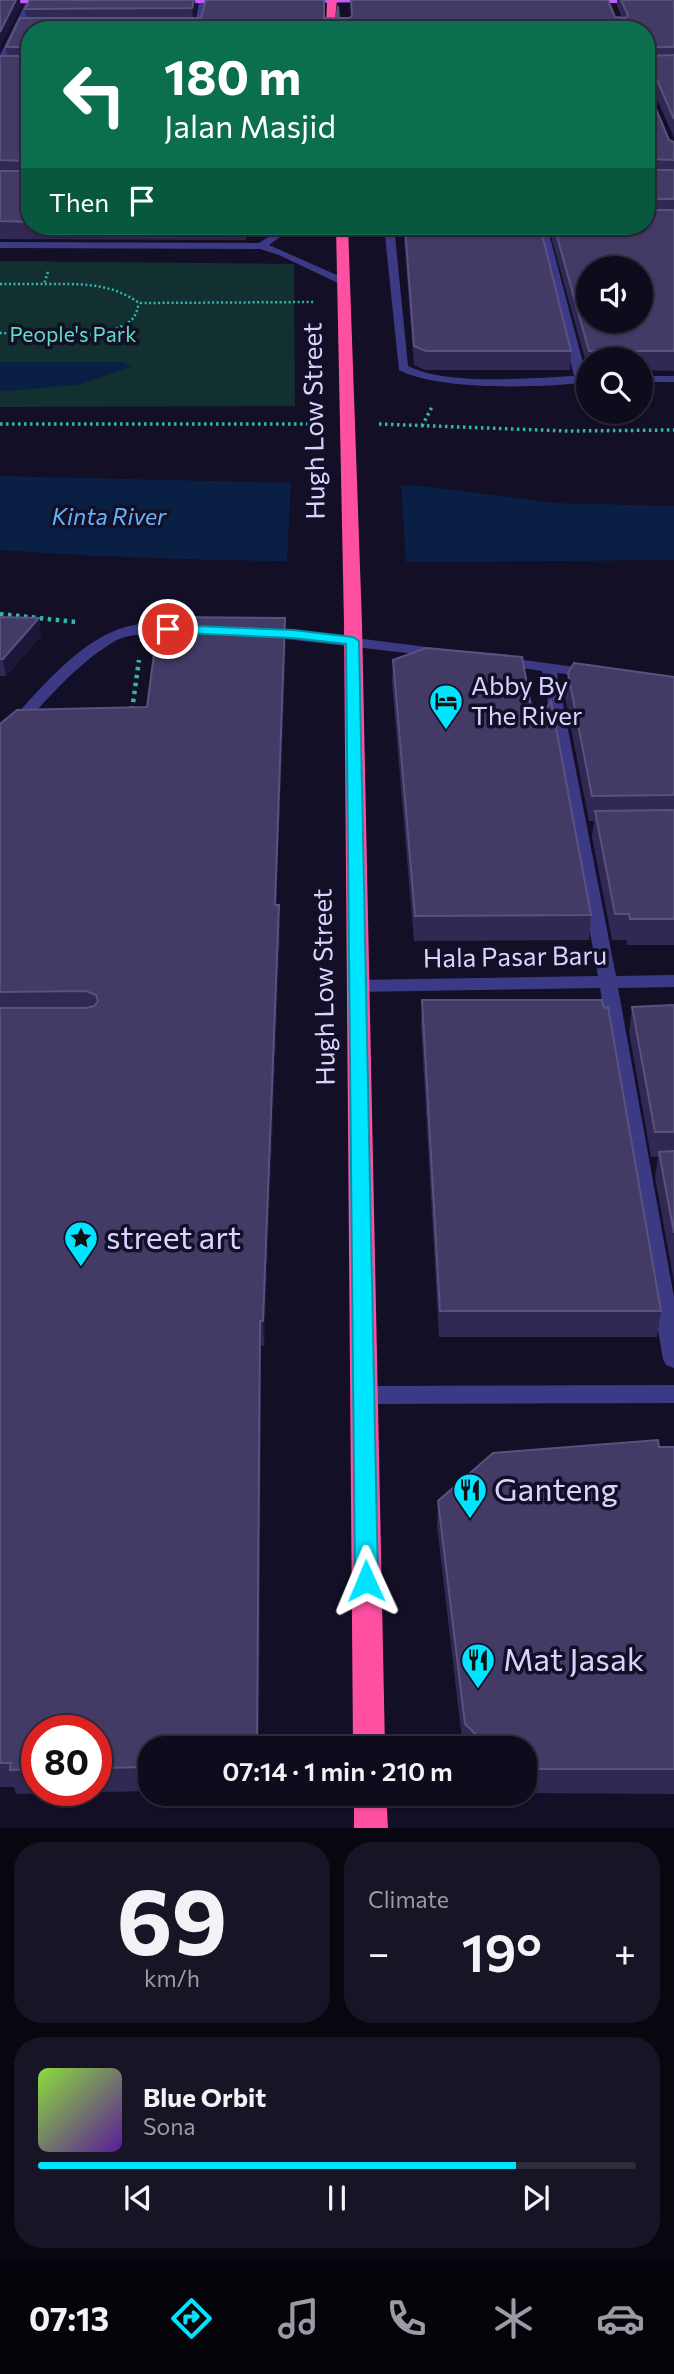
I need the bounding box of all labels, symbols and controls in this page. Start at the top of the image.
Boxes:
text: 180 m [164,45,301,105]
icon: left [49,49,140,140]
text: Jalan Masjid [164,105,336,145]
icon: arrive [123,182,161,220]
text: Then [49,186,109,217]
map controls [576,256,653,424]
button: sound [576,256,653,333]
park label: People's Park [9,321,137,346]
street label: Hugh Low Street [295,322,330,520]
button: search [576,347,653,424]
water label: Kinta River [52,502,167,530]
pin [138,599,198,659]
icon: arrive [149,610,187,648]
place label: Abby By The River [471,669,582,730]
hotel icon: Abby By The River [427,682,465,731]
street label: Hugh Low Street [305,888,340,1086]
street label: Hala Pasar Baru [423,938,607,973]
place label: street art [106,1216,241,1256]
place icon: street art [62,1219,100,1268]
place label: Ganteng [494,1468,618,1508]
restaurant icon: Ganteng [451,1471,489,1520]
position arrow [329,1544,403,1618]
place label: Mat Jasak [503,1638,644,1678]
restaurant icon: Mat Jasak [459,1641,497,1690]
speed limit sign: 80 [21,1715,112,1806]
text: 07:14 · 1 min · 210 m [222,1755,453,1786]
text: 69 [117,1862,227,1974]
text: Climate [368,1885,449,1913]
text: 19° [461,1919,542,1983]
text: − [368,1928,390,1975]
text: + [614,1928,636,1975]
text: km/h [144,1964,200,1992]
text: Blue Orbit [143,2081,266,2112]
text: Sona [143,2112,195,2140]
icon: previous [119,2179,157,2217]
icon: pause [318,2179,356,2217]
icon: next [517,2179,555,2217]
icon: directions [167,2294,216,2343]
icon: music [274,2294,323,2343]
icon: phone [382,2294,431,2343]
icon: climate [489,2294,538,2343]
icon: car [596,2294,645,2343]
text: 07:13 [29,2298,109,2338]

